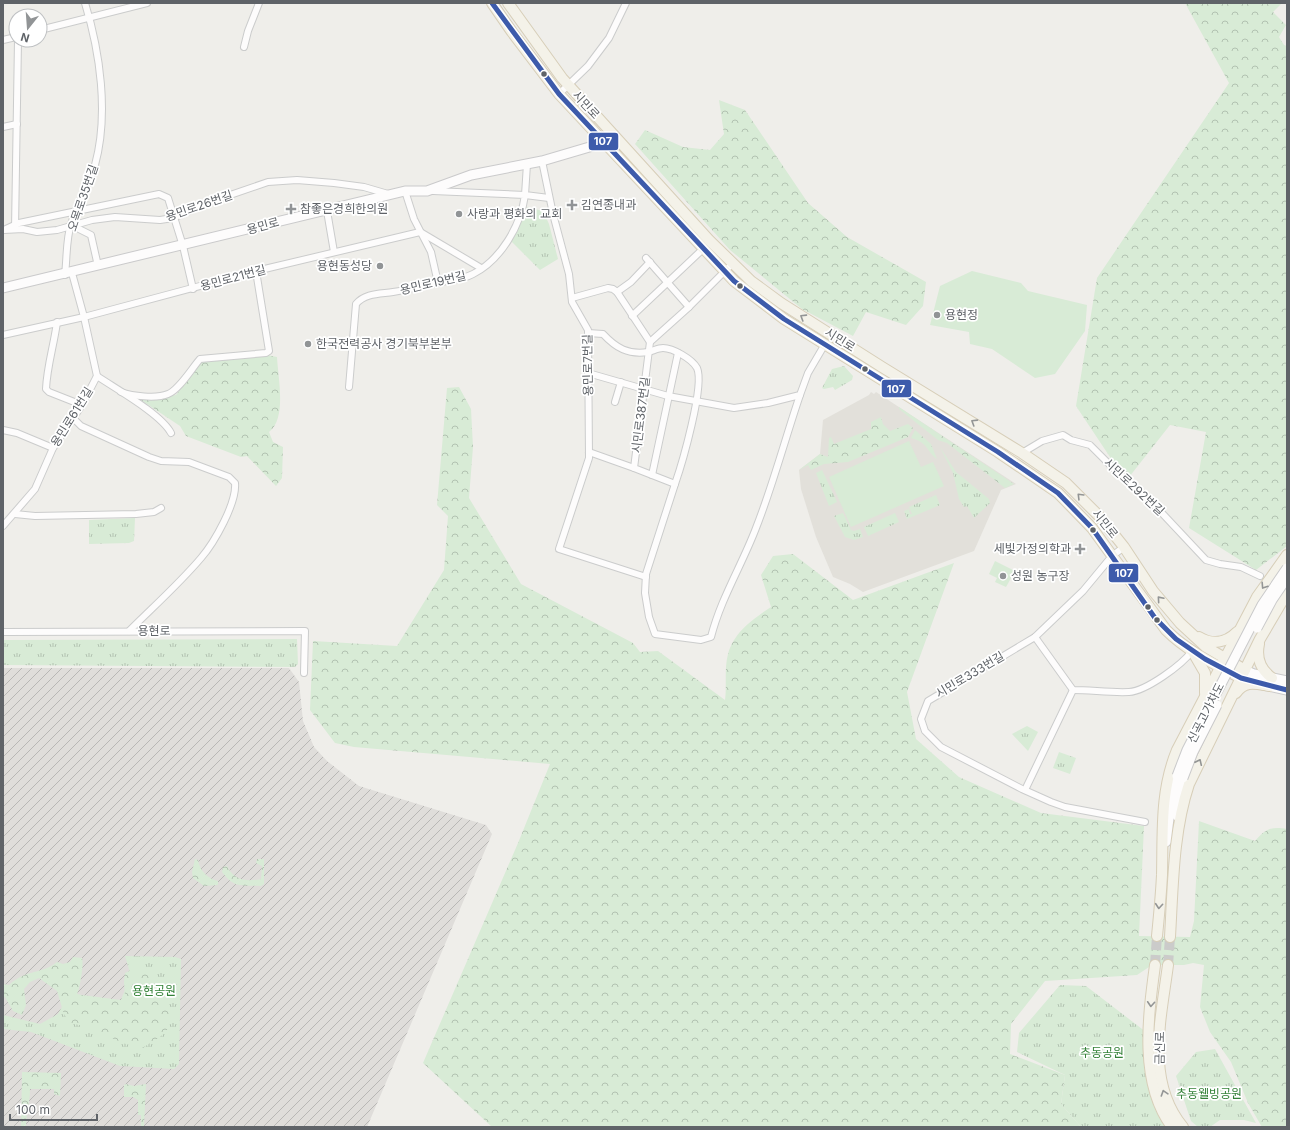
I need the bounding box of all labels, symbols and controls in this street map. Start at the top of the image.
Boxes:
north arrow [8,8,48,48]
text: N [19,30,31,45]
unlabelled marker [539,69,549,79]
street label: 시민로 [570,87,603,122]
line badge: 107 [588,132,619,151]
text: 107 [594,134,612,148]
street label: 오목로35번길 [64,162,101,233]
street label: 용민로26번길 [163,187,234,224]
place label: 김연종내과 [581,197,636,212]
marker: 김연종내과 [566,199,578,211]
place label: 참좋은경희한의원 [300,201,388,216]
marker: 참좋은경희한의원 [285,203,297,215]
place label: 사랑과 평화의 교회 [467,206,562,221]
marker: 사랑과 평화의 교회 [454,209,464,219]
street label: 용민로 [245,214,281,237]
place label: 용현동성당 [317,258,372,273]
marker: 용현동성당 [375,261,385,271]
street label: 용민로21번길 [198,262,267,293]
street label: 용민로19번길 [398,268,467,297]
unlabelled marker [735,281,745,291]
place label: 용현정 [945,307,978,322]
marker: 용현정 [932,310,942,320]
one-way arrow [801,315,808,322]
street label: 시민로 [822,324,858,355]
street label: 용민로7번길 [579,334,596,396]
place label: 한국전력공사 경기북부본부 [316,336,452,351]
marker: 한국전력공사 경기북부본부 [303,339,313,349]
unlabelled marker [860,364,870,374]
street label: 시민로387번길 [628,376,653,454]
line badge: 107 [881,379,912,398]
text: 107 [887,382,905,396]
street label: 용민로61번길 [47,384,96,449]
one-way arrow [971,419,978,427]
street label: 시민로292번길 [1101,455,1168,518]
one-way arrow [1077,493,1085,501]
street label: 시민로 [1089,506,1122,541]
unlabelled marker [1088,525,1098,535]
place label: 세빛가정의학과 [994,541,1071,556]
marker: 세빛가정의학과 [1074,543,1086,555]
line badge: 107 [1108,563,1139,583]
text: 107 [1115,566,1133,580]
place label: 성원 농구장 [1011,568,1070,583]
marker: 성원 농구장 [998,571,1008,581]
one-way arrow [1261,582,1268,589]
one-way arrow [1157,596,1164,603]
unlabelled marker [1143,602,1153,612]
unlabelled marker [1152,615,1162,625]
street label: 용현로 [137,623,171,638]
street label: 시민로333번길 [933,648,1007,701]
street label: 신곡고가차도 [1184,680,1227,746]
one-way arrow [1194,758,1202,766]
one-way arrow [1155,903,1164,909]
park label: 용현공원 [132,983,176,998]
one-way arrow [1147,1001,1156,1007]
street label: 금신로 [1152,1031,1167,1065]
park label: 추동공원 [1080,1045,1124,1060]
park label: 추동웰빙공원 [1176,1086,1242,1101]
one-way arrow [1160,1090,1169,1097]
scale bar [10,1096,97,1122]
text: 100 m [16,1102,50,1117]

